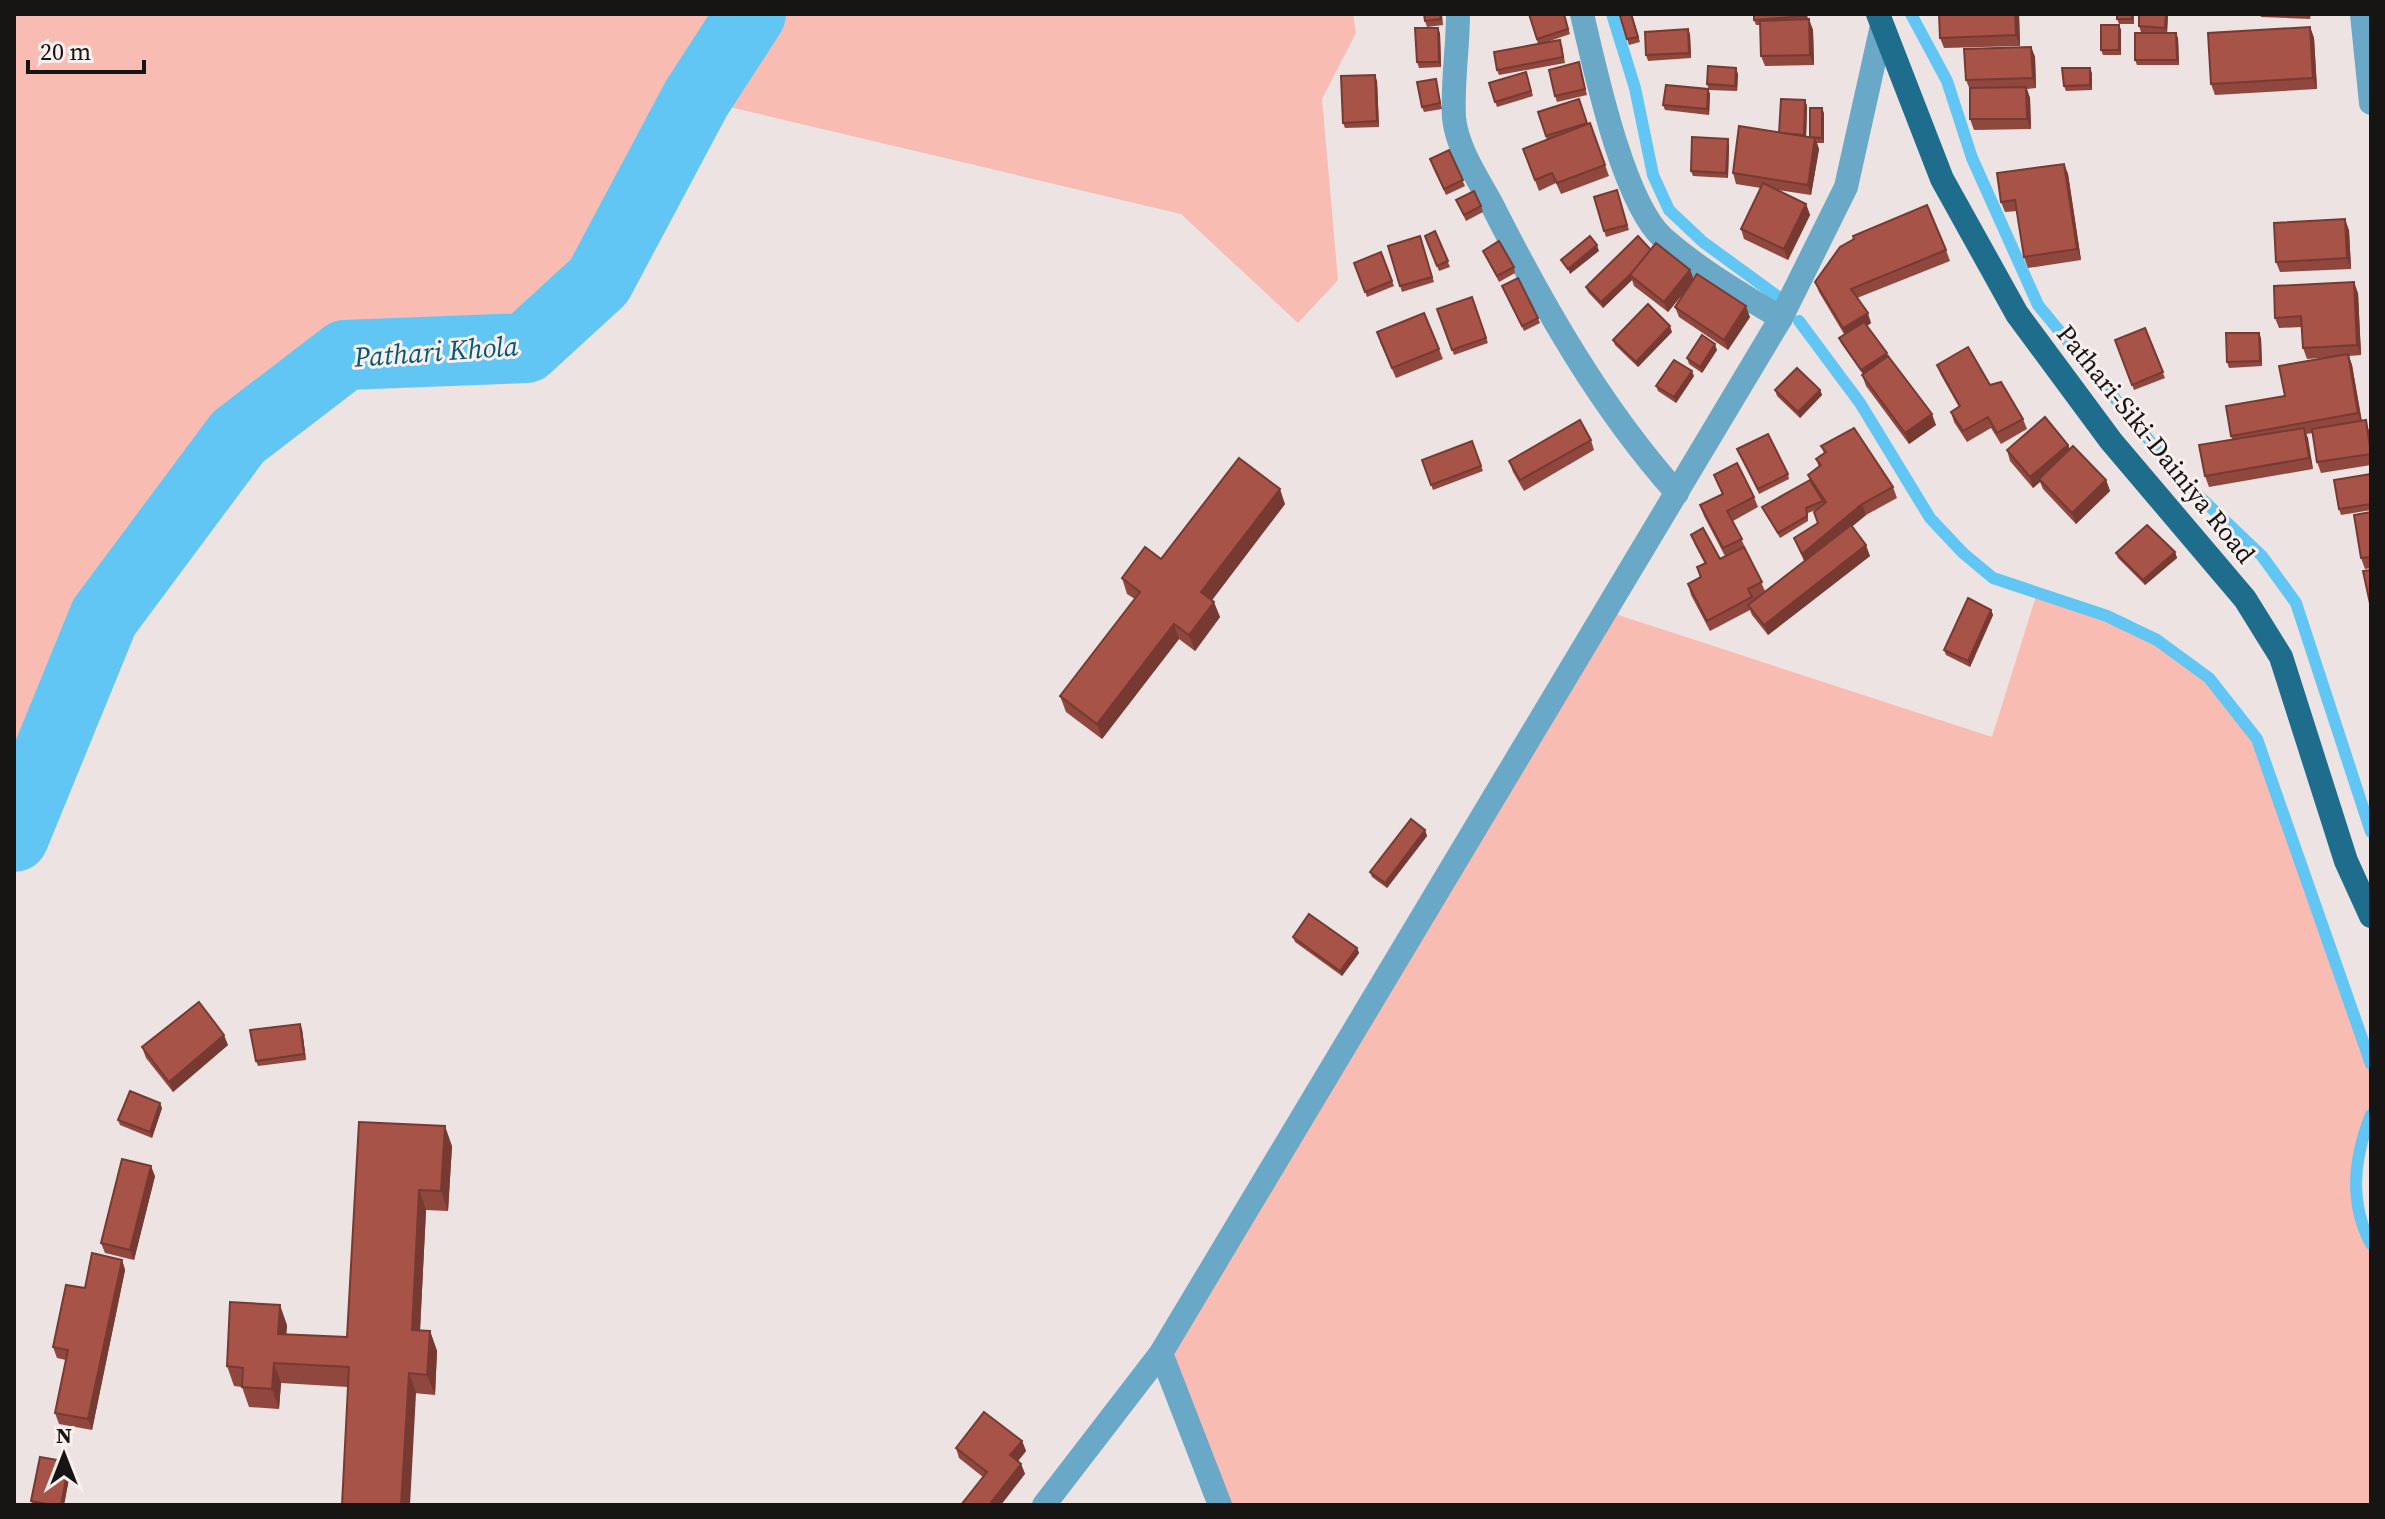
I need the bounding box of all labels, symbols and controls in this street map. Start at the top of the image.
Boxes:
scale bar [28,24,144,74]
text: 20 m [40,35,91,68]
street label: Pathari-Siki-Dainiya Road [2048,317,2264,571]
water label: Pathari Khola [352,326,520,376]
north arrow [24,1415,104,1495]
text: N [56,1420,72,1450]

